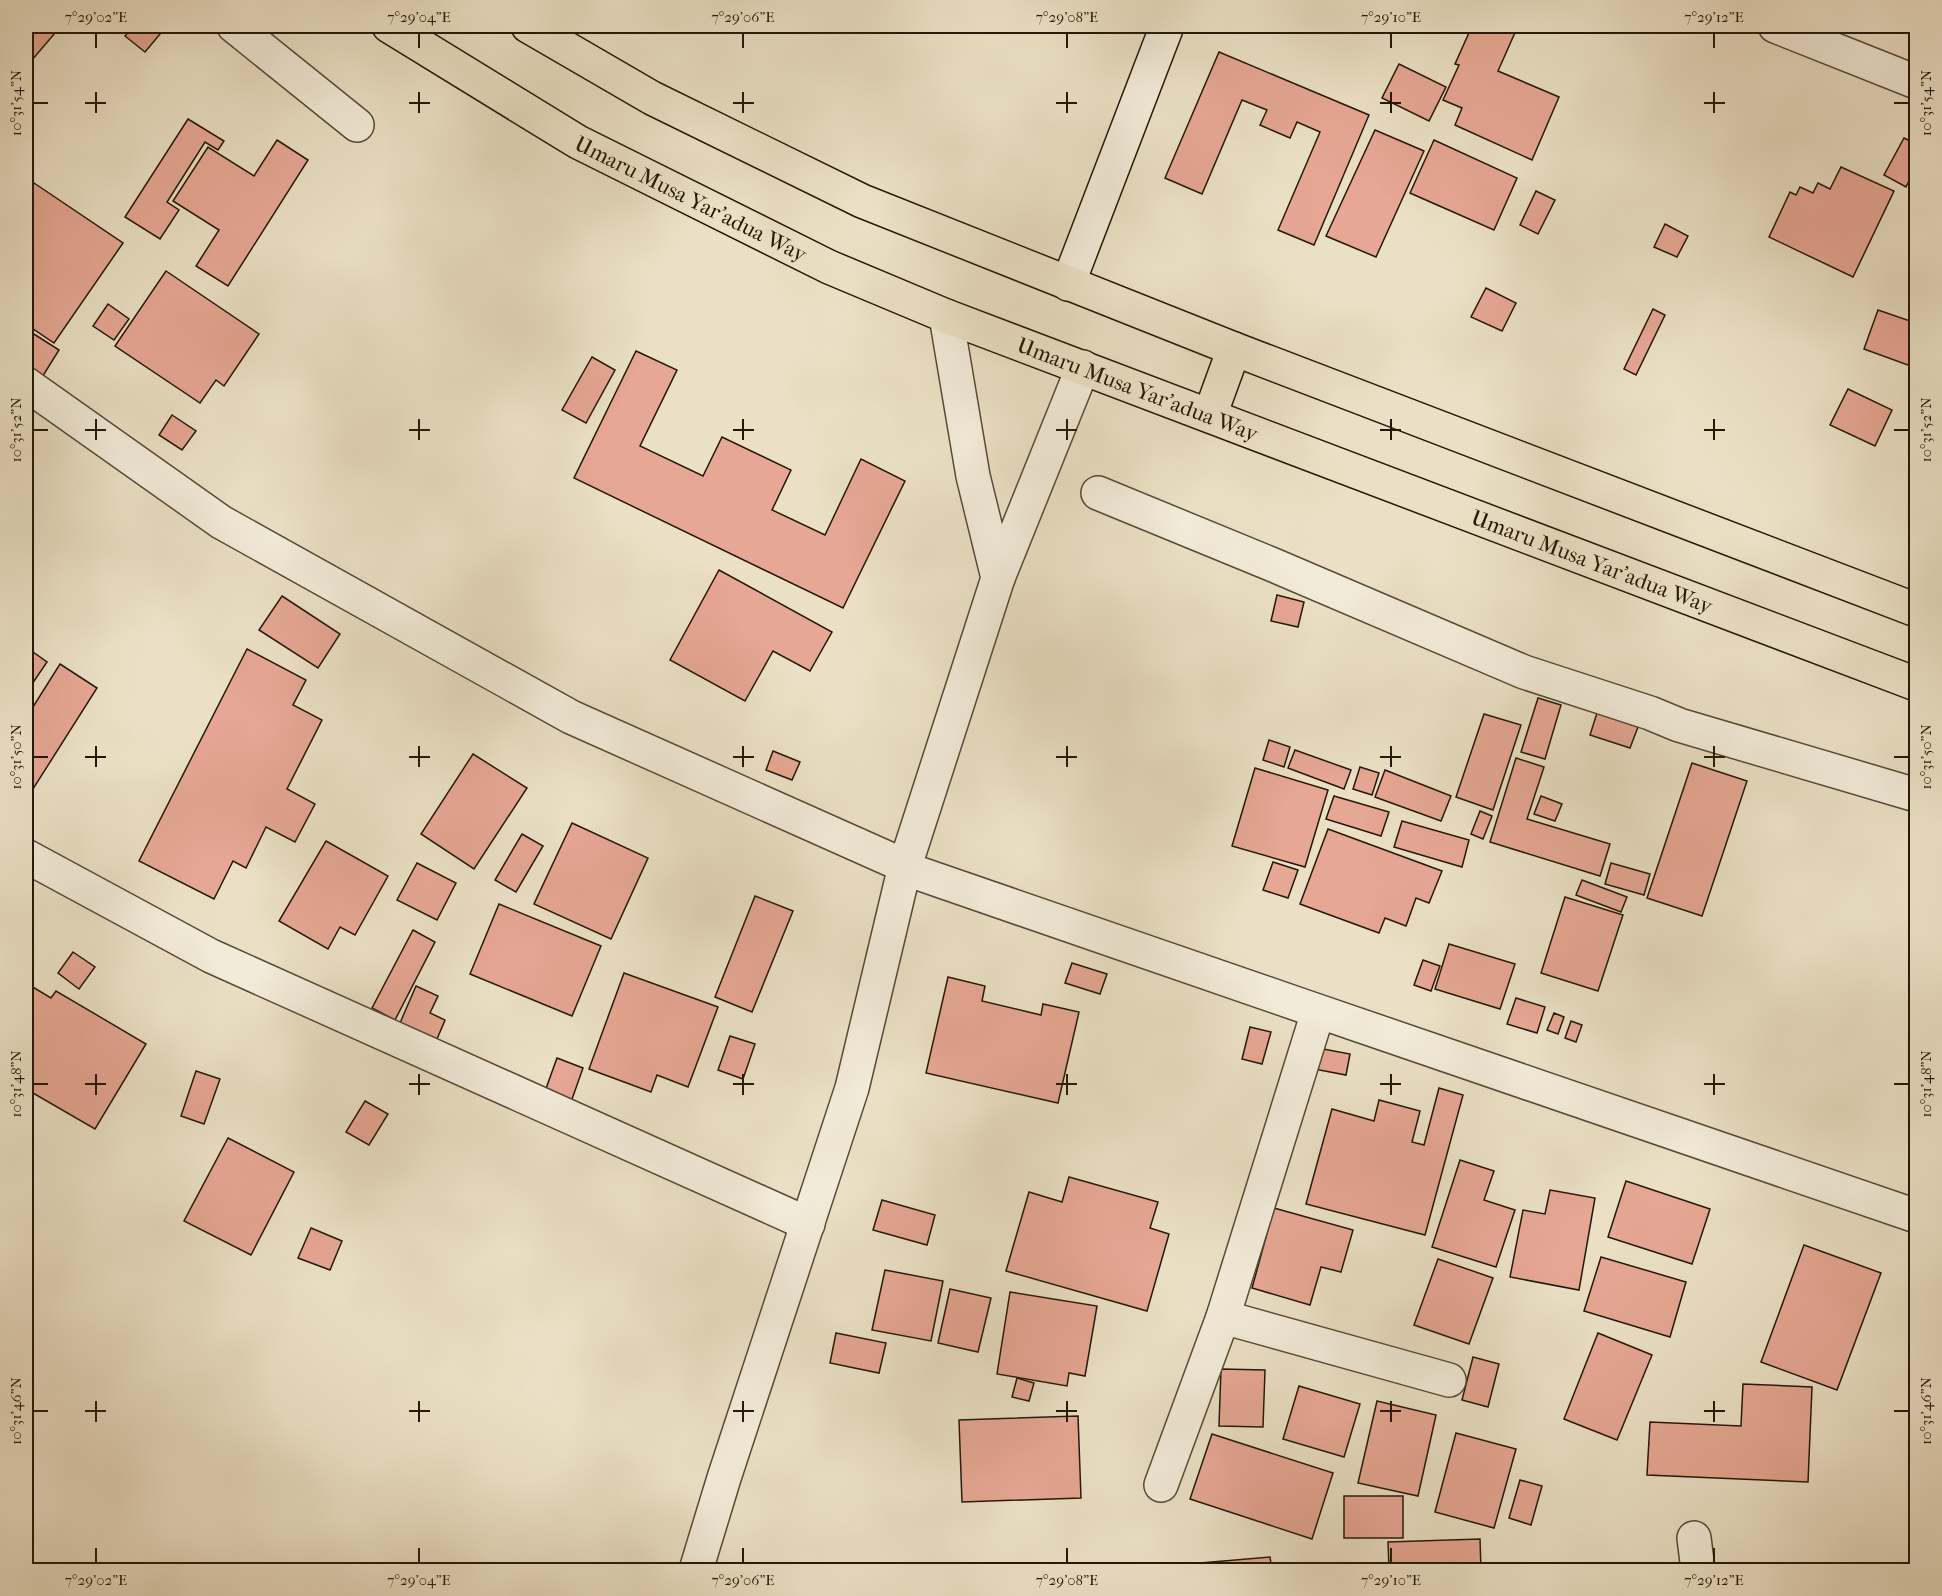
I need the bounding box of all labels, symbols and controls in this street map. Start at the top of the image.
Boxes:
text: 7°29'02"E [65,8,127,26]
text: 7°29'04"E [387,8,451,26]
text: 7°29'06"E [712,8,774,26]
text: 7°29'08"E [1036,8,1098,26]
text: 7°29'10"E [1361,8,1421,26]
text: 7°29'12"E [1684,8,1744,26]
text: 10°31'54"N [7,69,25,136]
text: 10°31'54"N [1917,69,1935,136]
street label: Umaru Musa Yar'adua Way [570,130,812,268]
street label: Umaru Musa Yar'adua Way [1013,332,1263,448]
text: 10°31'52"N [7,397,25,463]
text: 10°31'52"N [1917,397,1935,463]
street label: Umaru Musa Yar'adua Way [1467,504,1717,620]
text: 10°31'50"N [7,724,25,790]
text: 10°31'50"N [1917,724,1935,790]
text: 10°31'48"N [7,1050,25,1118]
text: 10°31'48"N [1917,1050,1935,1118]
text: 10°31'46"N [7,1376,25,1445]
text: 10°31'46"N [1917,1376,1935,1445]
text: 7°29'02"E [65,1571,127,1589]
text: 7°29'04"E [387,1571,451,1589]
text: 7°29'06"E [712,1571,774,1589]
text: 7°29'08"E [1036,1571,1098,1589]
text: 7°29'10"E [1361,1571,1421,1589]
text: 7°29'12"E [1684,1571,1744,1589]

